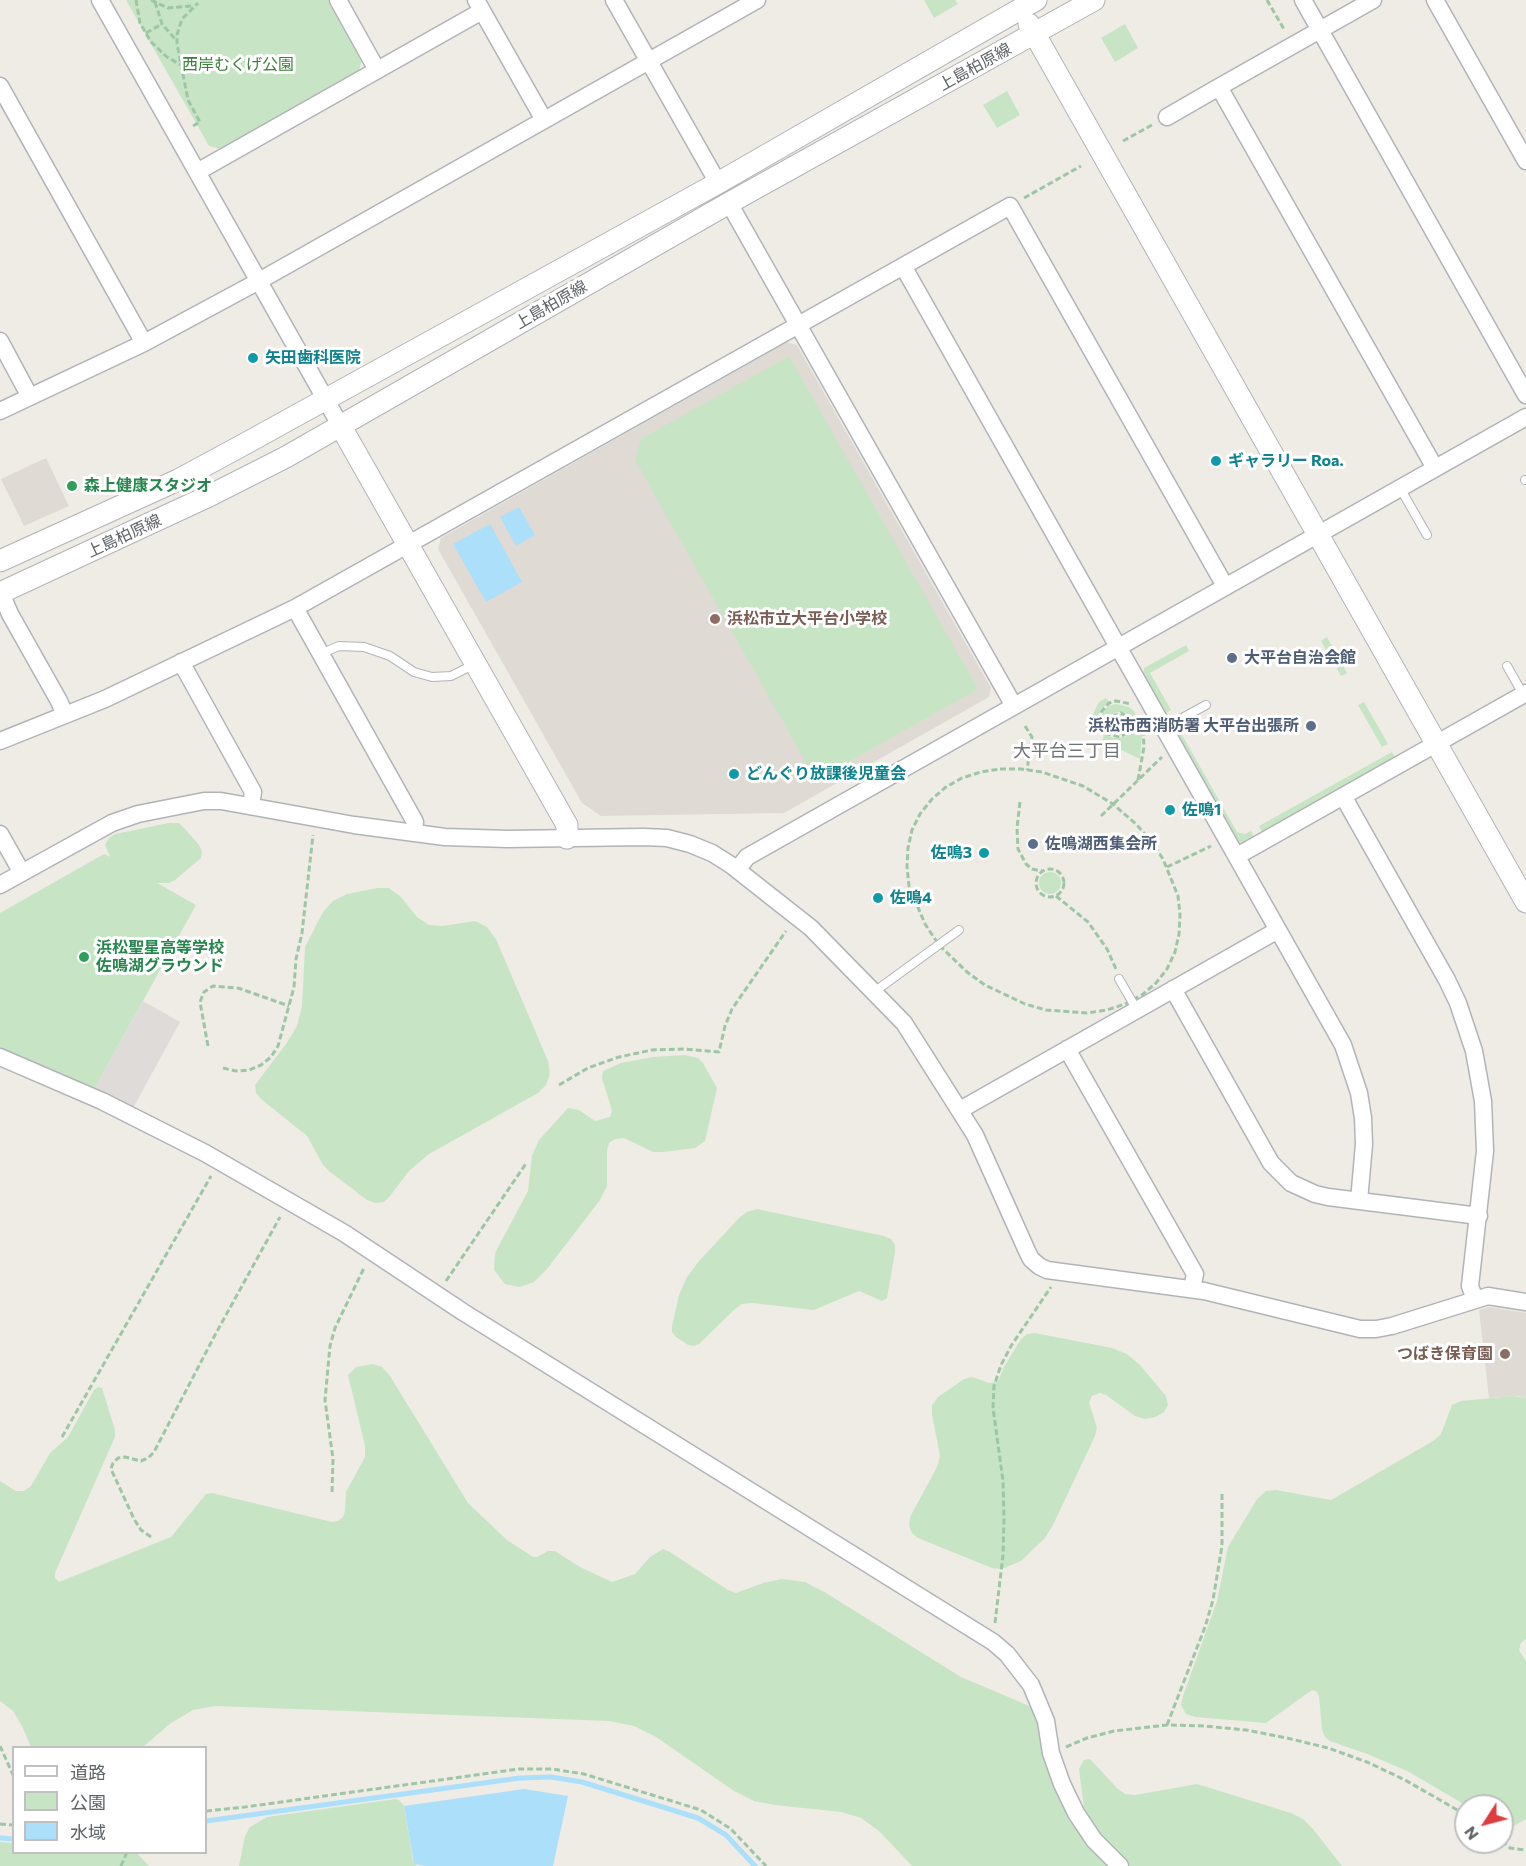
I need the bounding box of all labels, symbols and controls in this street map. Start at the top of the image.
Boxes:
street label: 上島柏原線 [935,39,1015,95]
park label: 西岸むくげ公園 [182,55,294,75]
street label: 上島柏原線 [512,277,590,333]
place label: 矢田歯科医院 [265,348,361,368]
marker: 矢田歯科医院 [246,351,260,365]
place label: ギャラリー Roa. [1228,451,1344,471]
marker: ギャラリー Roa. [1209,454,1223,468]
place label: 森上健康スタジオ [84,476,212,496]
marker: 森上健康スタジオ [65,479,79,493]
street label: 上島柏原線 [84,510,164,562]
place label: 浜松市立大平台小学校 [727,609,887,629]
marker: 浜松市立大平台小学校 [708,612,722,626]
place label: 大平台自治会館 [1244,648,1356,668]
marker: 大平台自治会館 [1225,651,1239,665]
place label: 浜松市西消防署 大平台出張所 [1088,716,1299,736]
marker: 浜松市西消防署 大平台出張所 [1304,719,1318,733]
district label: 大平台三丁目 [1013,740,1121,762]
place label: どんぐり放課後児童会 [746,764,906,784]
marker: どんぐり放課後児童会 [727,767,741,781]
place label: 佐鳴1 [1182,800,1221,820]
marker: 佐鳴1 [1163,803,1177,817]
place label: 佐鳴湖西集会所 [1045,834,1157,854]
marker: 佐鳴湖西集会所 [1026,837,1040,851]
place label: 佐鳴3 [931,843,972,863]
marker: 佐鳴3 [977,846,991,860]
place label: 佐鳴4 [890,888,932,908]
marker: 佐鳴4 [871,891,885,905]
place label: 浜松聖星高等学校 佐鳴湖グラウンド [96,938,224,976]
marker: 浜松聖星高等学校 佐鳴湖グラウンド [77,950,91,964]
place label: つばき保育園 [1397,1344,1493,1364]
marker: つばき保育園 [1498,1347,1512,1361]
legend [12,1746,207,1854]
text: 道路 [70,1761,106,1783]
text: 公園 [70,1791,106,1813]
north arrow [1454,1794,1514,1854]
text: 水域 [70,1821,106,1843]
text: N [1459,1823,1482,1844]

